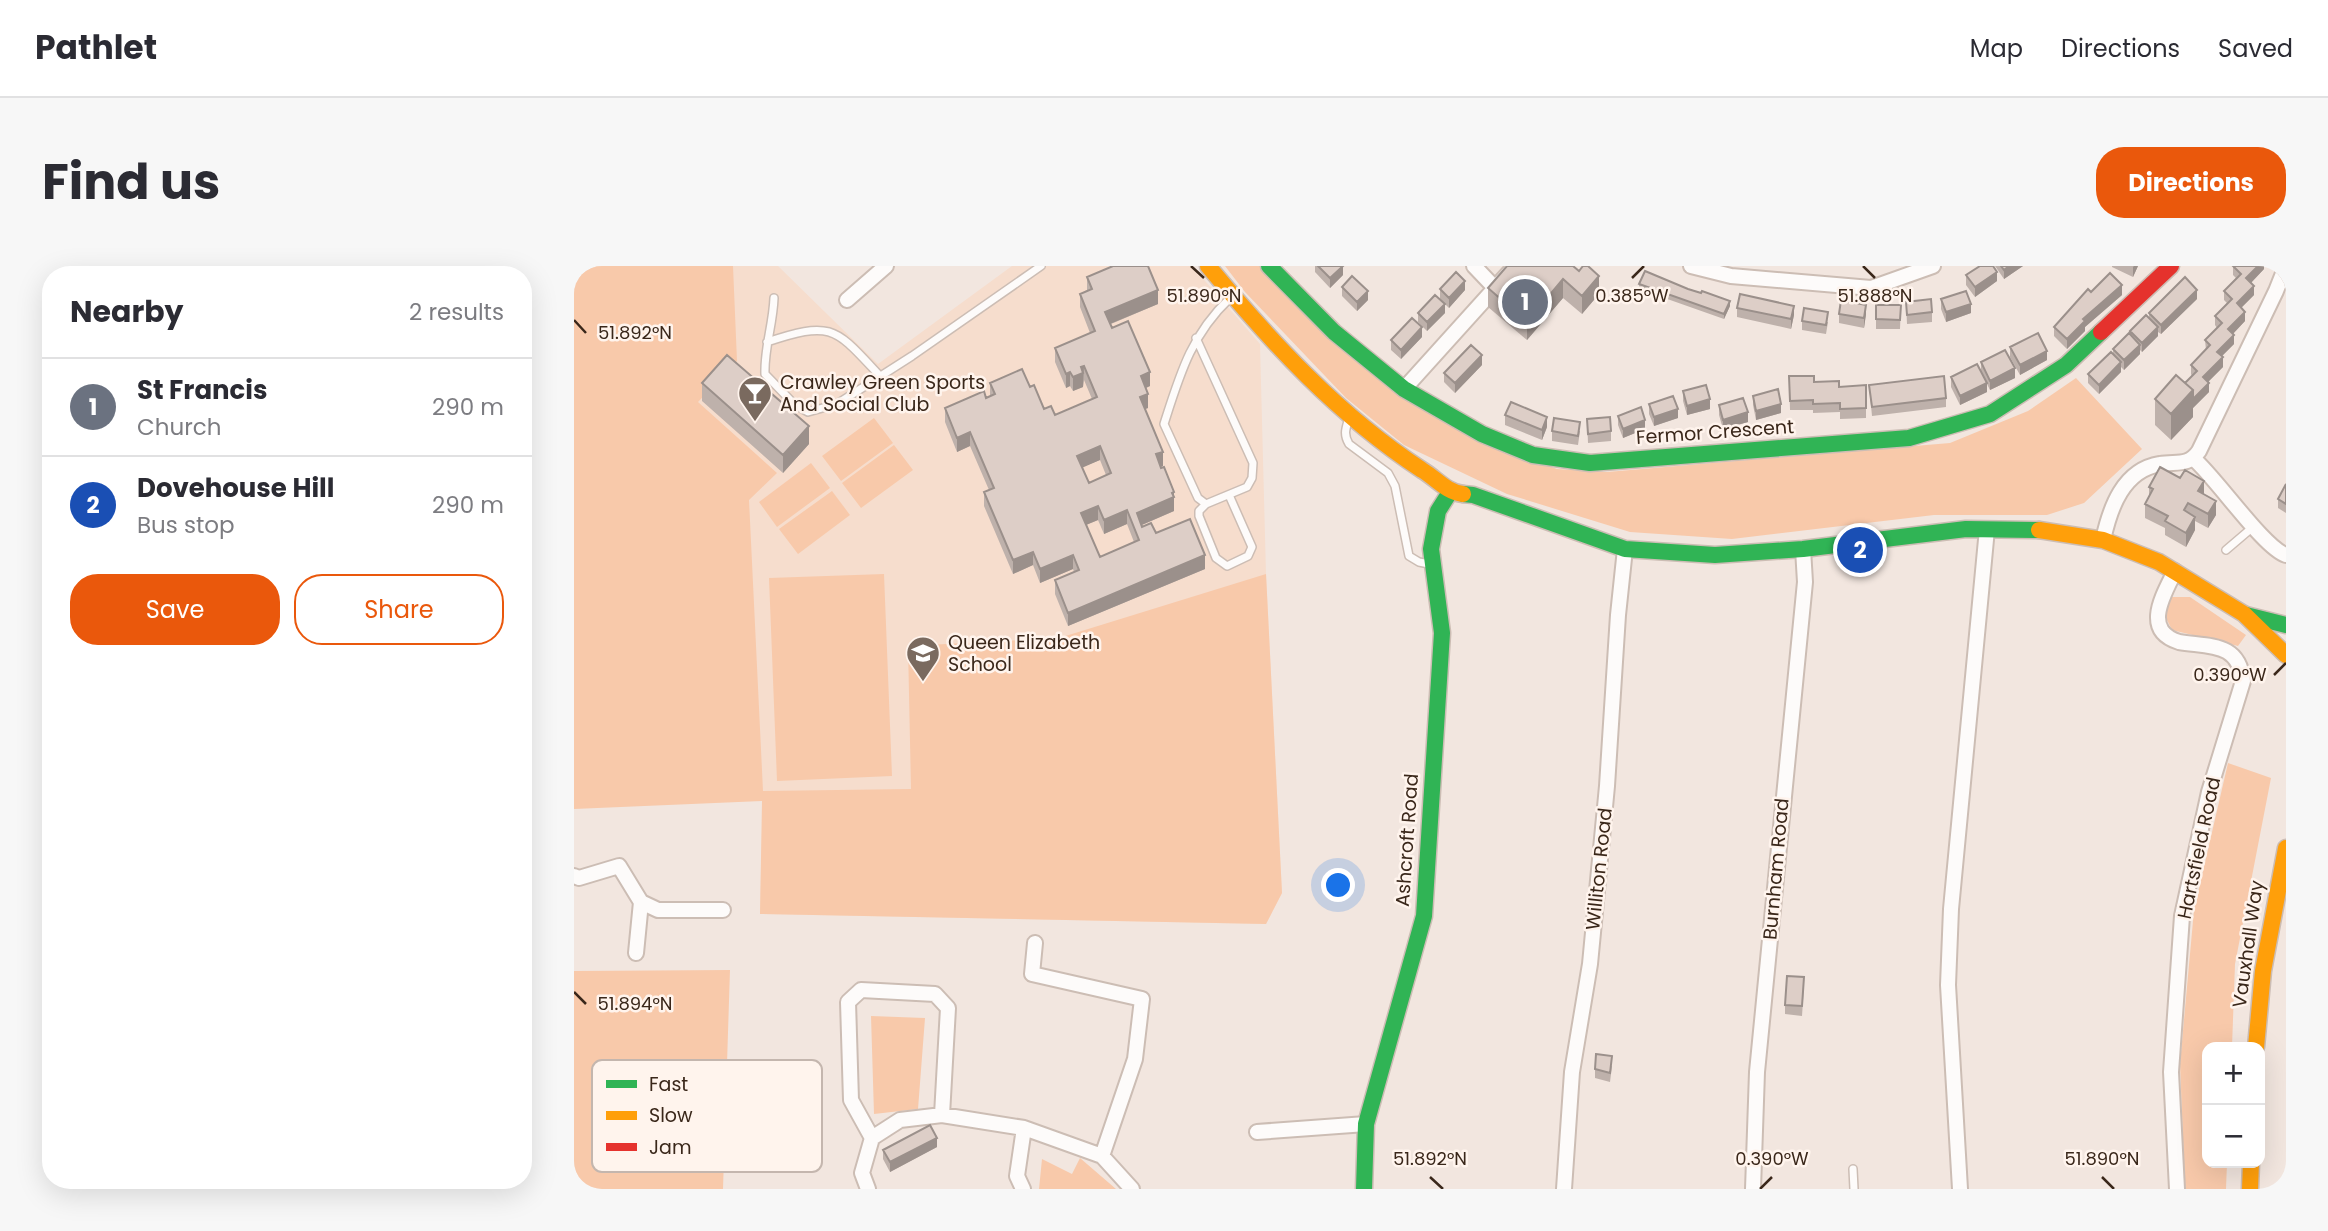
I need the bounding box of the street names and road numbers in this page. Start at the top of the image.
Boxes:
street label: Fermor Crescent [1635,413,1795,451]
street label: Ashcroft Road [1389,773,1425,907]
street label: Hartsfield Road [2171,774,2227,922]
street label: Burnham Road [1756,797,1796,941]
street label: Williton Road [1579,806,1619,932]
street label: Vauxhall Way [2226,878,2270,1009]

